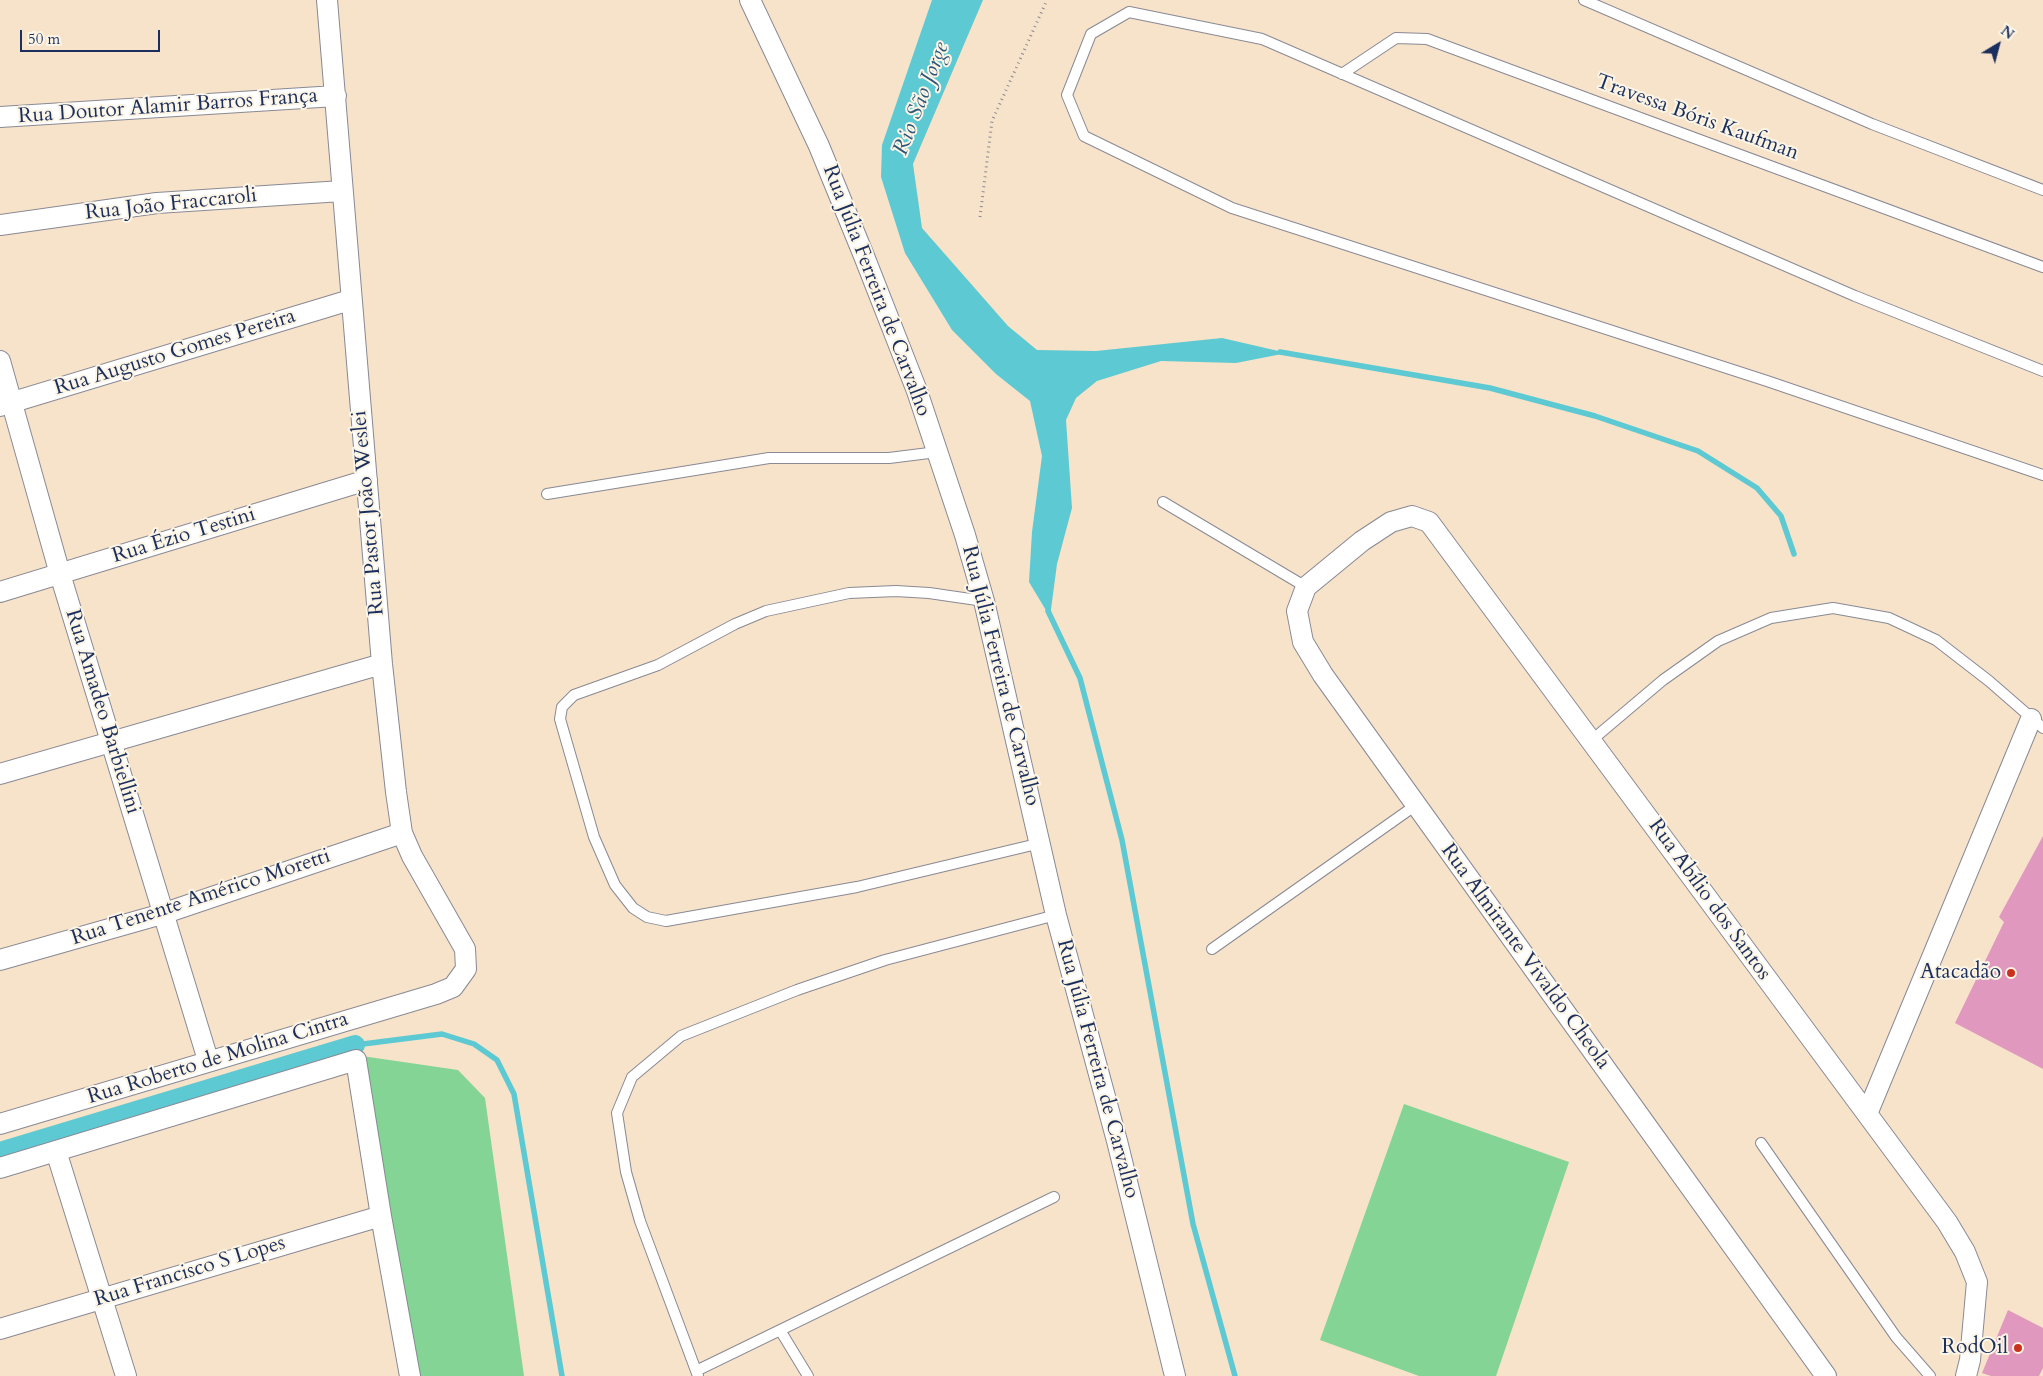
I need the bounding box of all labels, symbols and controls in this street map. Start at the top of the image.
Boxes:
scale bar [22,20,162,52]
north arrow [1973,20,2023,70]
text: N [1997,21,2018,44]
text: 50 m [28,29,60,49]
water label: Rio São Jorge [888,39,956,159]
street label: Travessa Bóris Kaufman [1592,70,1802,166]
street label: Rua Doutor Alamir Barros França [17,84,319,130]
street label: Rua Júlia Ferreira de Carvalho [816,162,936,420]
street label: Rua João Fraccaroli [84,183,258,227]
street label: Rua Augusto Gomes Pereira [51,304,299,402]
street label: Rua Pastor João Weslei [347,409,391,617]
street label: Rua Ézio Testini [109,502,259,570]
street label: Rua Júlia Ferreira de Carvalho [955,543,1045,809]
street label: Rua Amadeo Barbiellini [59,607,145,817]
street label: Rua Abílio dos Santos [1642,815,1776,985]
street label: Rua Almirante Vivaldo Cheola [1435,839,1615,1075]
street label: Rua Tenente Américo Moretti [68,844,334,952]
street label: Rua Júlia Ferreira de Carvalho [1050,937,1144,1201]
place label: Atacadão [1920,960,2001,986]
marker: Atacadão [2005,967,2017,979]
street label: Rua Roberto de Molina Cintra [85,1007,351,1111]
street label: Rua Francisco S Lopes [91,1231,289,1313]
place label: RodOil [1942,1335,2008,1361]
marker: RodOil [2012,1342,2024,1354]

